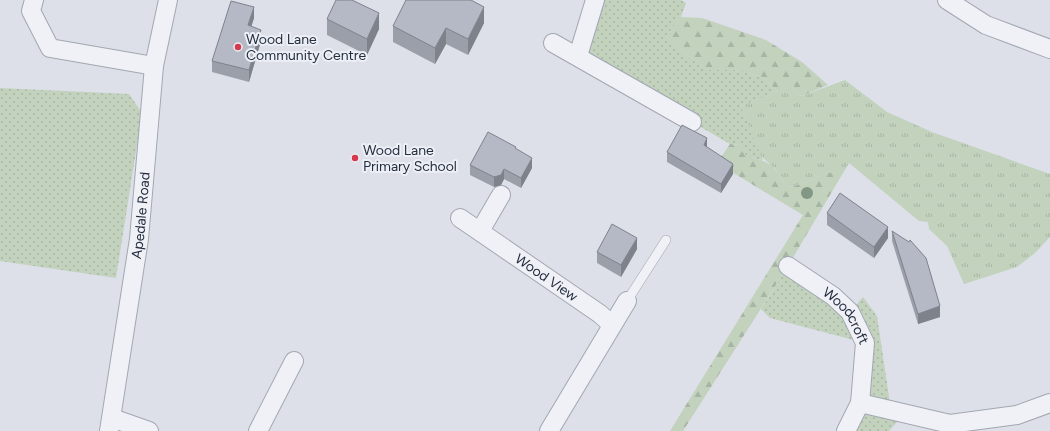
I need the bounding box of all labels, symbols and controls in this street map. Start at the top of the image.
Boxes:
place label: Wood Lane Community Centre [246,31,367,64]
marker: Wood Lane Community Centre [233,42,243,52]
place label: Wood Lane Primary School [363,142,457,175]
marker: Wood Lane Primary School [350,153,360,163]
street label: Apedale Road [128,171,154,260]
street label: Wood View [512,250,581,305]
street label: Woodcroft [820,284,872,347]

